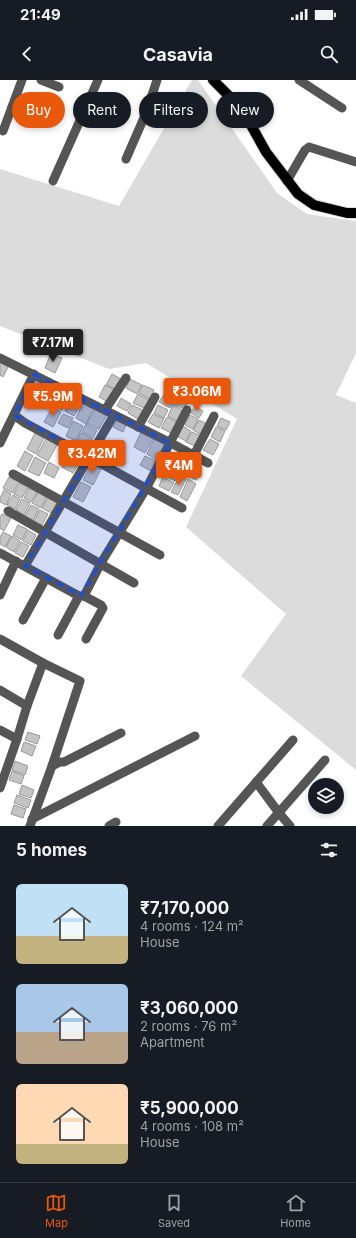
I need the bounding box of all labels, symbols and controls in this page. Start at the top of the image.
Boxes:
text: 21:49 [20,5,61,24]
icon: back [16,43,38,65]
icon: search [318,43,340,65]
text: Casavia [143,44,213,65]
chip: Buy [12,92,65,128]
chip: Rent [73,92,131,128]
chip: Filters [139,92,208,128]
chip: New [216,92,274,128]
pin: ₹7.17M [20,329,86,363]
text: ₹7.17M [32,334,74,350]
pin: ₹3.06M [164,378,230,412]
pin: ₹5.9M [25,383,81,417]
text: ₹3.06M [173,383,221,399]
text: ₹5.9M [33,388,73,404]
pin: ₹3.42M [59,440,125,474]
text: ₹3.42M [68,445,116,461]
pin: ₹4M [160,452,198,486]
text: ₹4M [165,457,193,473]
map controls [308,778,344,814]
button: layers [308,778,344,814]
icon: filters [318,839,340,861]
text: 5 homes [16,840,87,860]
text: ₹7,170,000 [140,898,229,918]
icon: home [48,900,96,948]
text: 4 rooms · 124 m² [140,918,244,934]
text: House [140,934,180,950]
text: ₹3,060,000 [140,998,239,1018]
icon: home [48,1000,96,1048]
text: 2 rooms · 76 m² [140,1018,237,1034]
text: Apartment [140,1034,205,1050]
text: ₹5,900,000 [140,1098,239,1118]
icon: home [48,1100,96,1148]
text: 4 rooms · 108 m² [140,1118,244,1134]
text: House [140,1134,180,1150]
tab: Map [45,1192,68,1230]
tab: Saved [158,1192,190,1230]
tab: Home [280,1192,311,1230]

